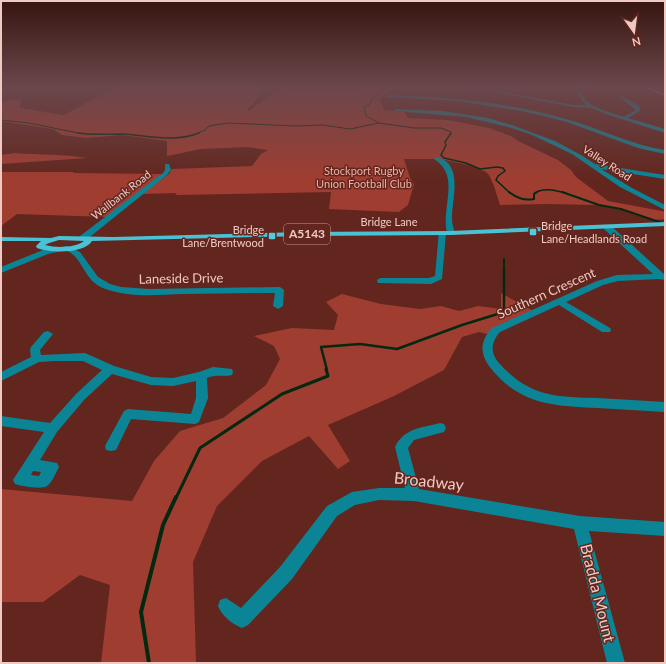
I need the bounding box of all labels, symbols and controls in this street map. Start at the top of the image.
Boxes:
north arrow [614,12,654,52]
text: N [631,35,642,50]
street label: Valley Road [580,142,634,183]
park label: Stockport Rugby Union Football Club [316,164,412,190]
street label: Wallbank Road [88,167,153,222]
street label: Bridge Lane [360,215,418,228]
place label: Bridge Lane/Headlands Road [541,219,647,245]
place label: Bridge Lane/Brentwood [182,223,264,249]
road number: A5143 [284,224,330,244]
marker: Bridge Lane/Headlands Road [528,227,538,237]
marker: Bridge Lane/Brentwood [267,231,277,241]
street label: Southern Crescent [494,264,598,322]
street label: Laneside Drive [139,269,224,287]
street label: Broadway [393,467,466,494]
street label: Bradda Mount [577,542,620,644]

